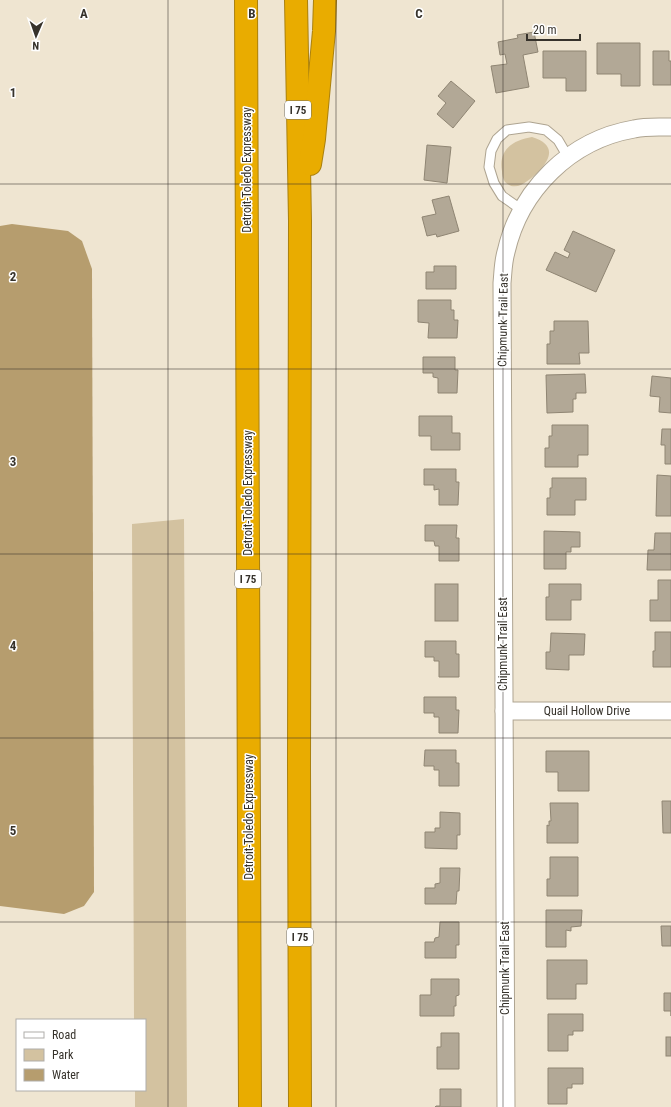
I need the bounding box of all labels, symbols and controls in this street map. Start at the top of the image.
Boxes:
text: A [80,6,88,21]
text: B [248,6,256,21]
text: C [415,6,423,21]
north arrow [16,16,56,56]
scale bar [527,16,580,42]
text: 20 m [533,23,557,37]
text: N [32,39,39,52]
text: 1 [10,85,16,100]
road number: I 75 [285,101,311,119]
street label: Detroit-Toledo Expressway [240,107,254,233]
text: 2 [10,269,17,284]
street label: Chipmunk Trail East [495,273,511,367]
street label: Detroit-Toledo Expressway [241,430,255,556]
text: 3 [10,454,16,469]
road number: I 75 [235,570,261,588]
street label: Chipmunk Trail East [496,597,510,691]
text: 4 [10,638,17,653]
street label: Quail Hollow Drive [544,704,631,718]
street label: Detroit-Toledo Expressway [242,754,256,880]
text: 5 [10,823,17,838]
street label: Chipmunk Trail East [498,921,512,1015]
road number: I 75 [287,928,313,946]
legend [16,1019,146,1091]
text: Road [52,1028,76,1042]
text: Park [52,1048,74,1062]
text: Water [52,1068,80,1082]

